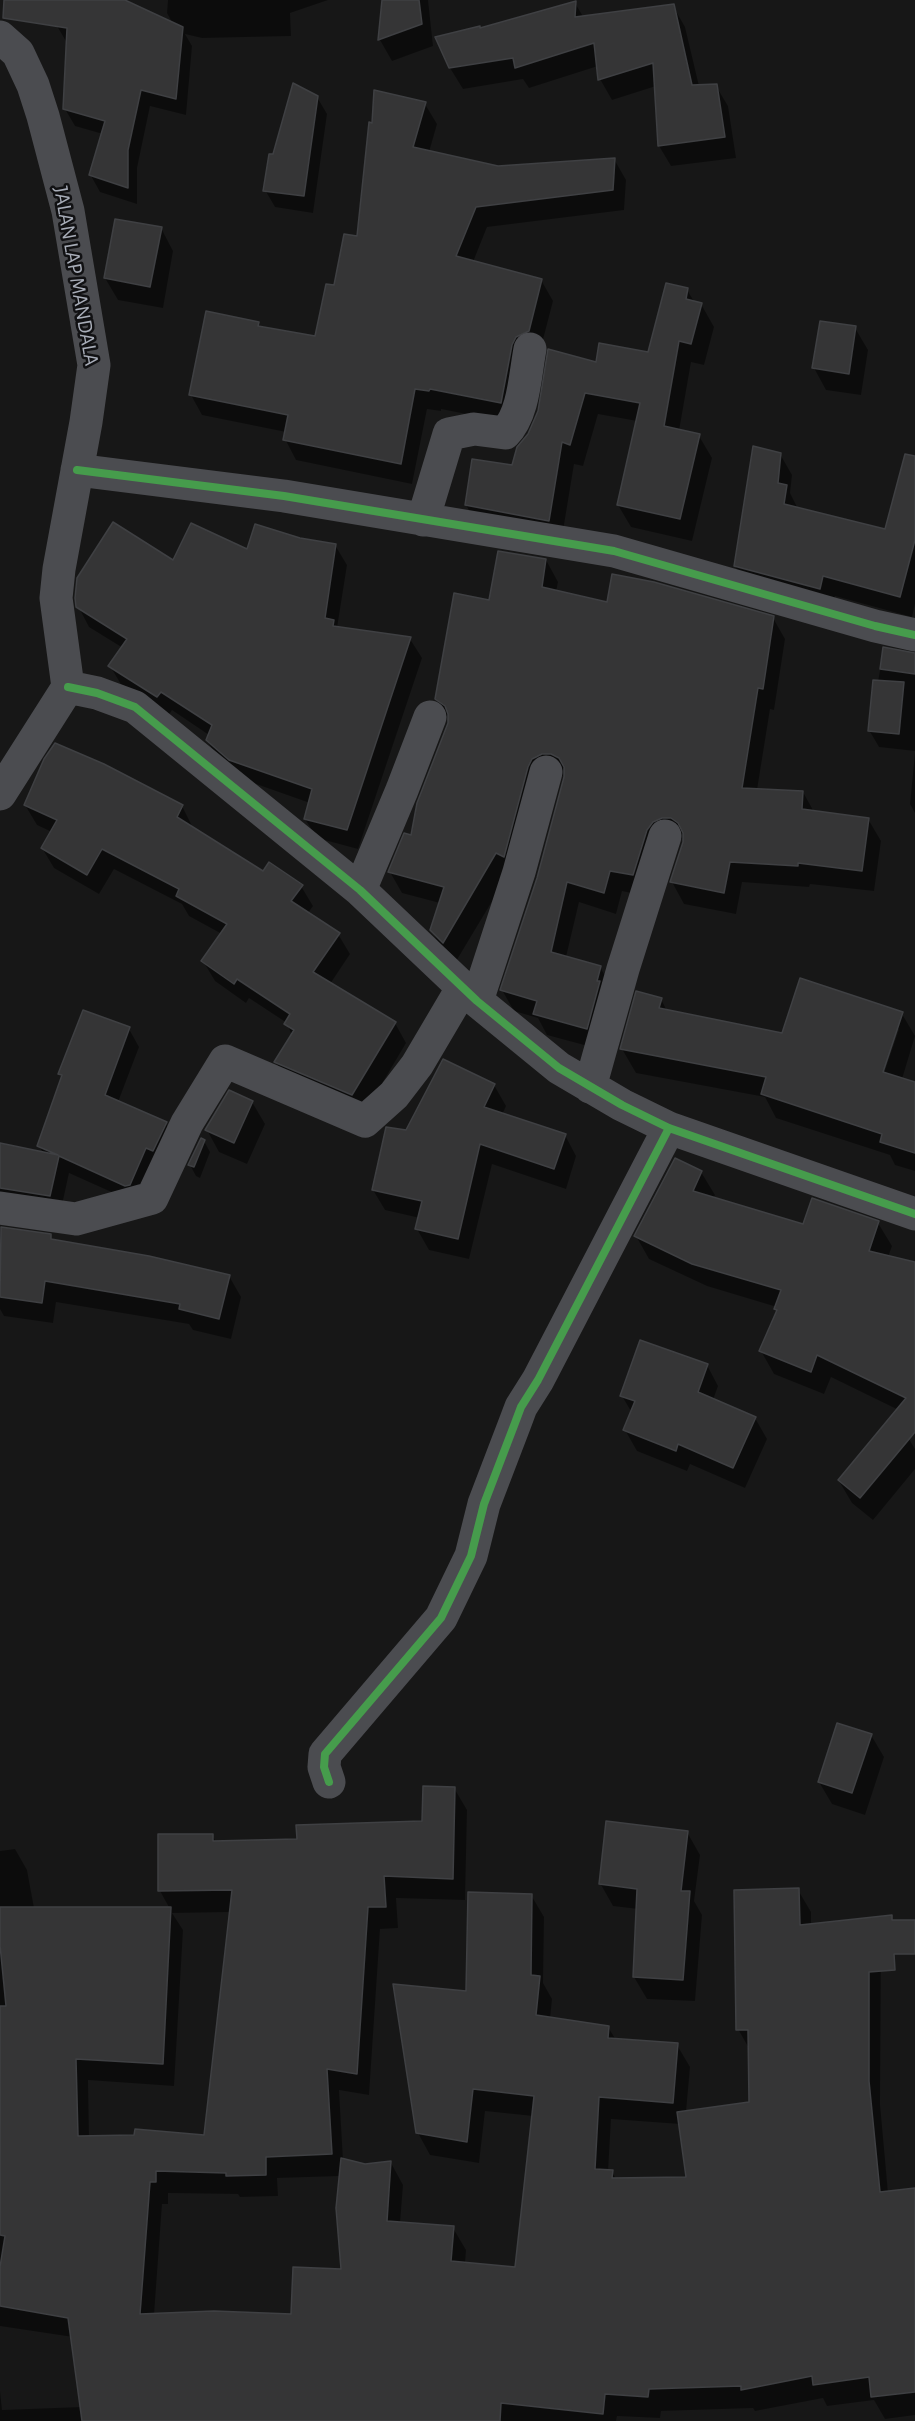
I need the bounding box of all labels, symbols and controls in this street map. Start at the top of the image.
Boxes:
street label: JALAN LAP MANDALA [48,184,104,368]

